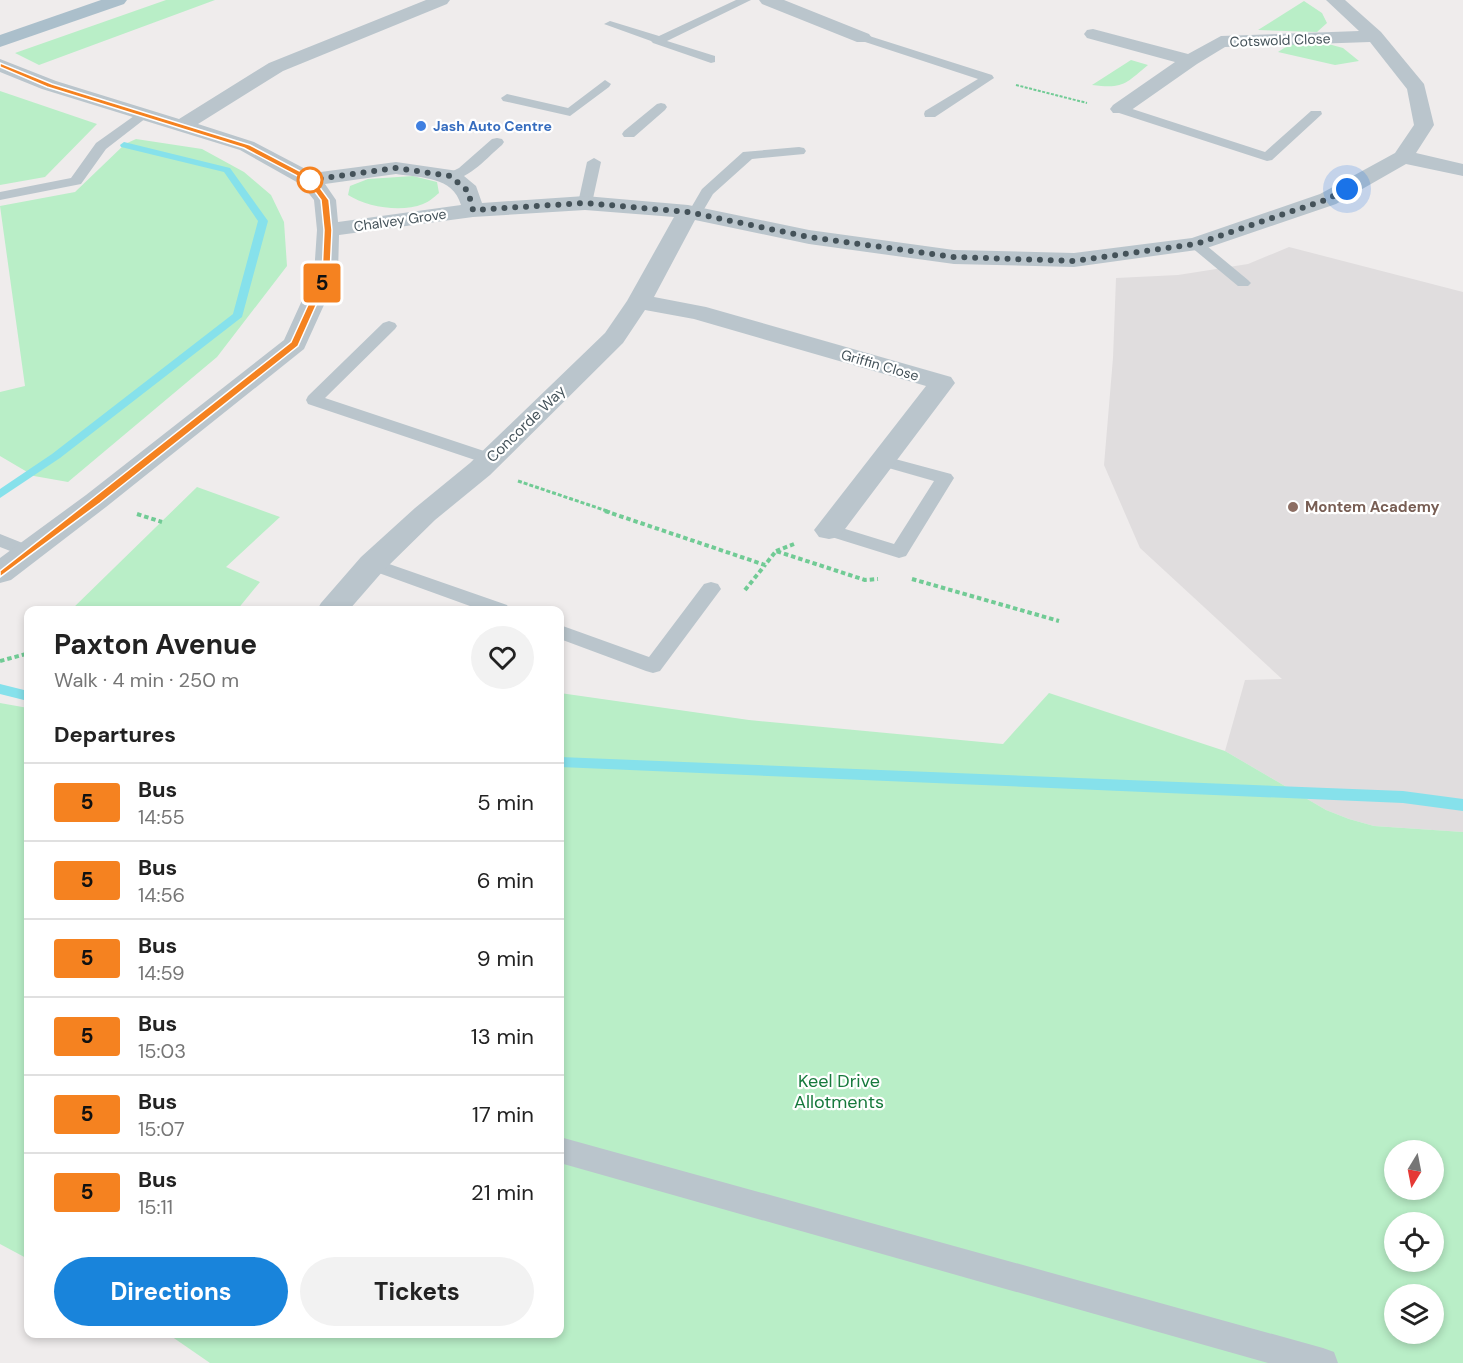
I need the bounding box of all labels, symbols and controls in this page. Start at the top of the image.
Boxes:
street label: Cotswold Close [1229,29,1331,51]
place label: Jash Auto Centre [433,117,552,135]
marker: Jash Auto Centre [414,119,428,133]
unlabelled marker [297,167,323,193]
your location [1332,174,1362,204]
street label: Chalvey Grove [352,205,448,235]
line badge: 5 [302,264,342,302]
text: 5 [315,269,329,297]
street label: Griffin Close [839,345,921,385]
street label: Concorde Way [482,381,570,467]
place label: Montem Academy [1305,497,1440,517]
marker: Montem Academy [1286,500,1300,514]
text: Paxton Avenue [54,626,257,663]
button: heart [471,626,534,689]
text: Walk · 4 min · 250 m [54,667,239,693]
text: Departures [54,720,176,749]
text: Bus [138,775,177,804]
text: 5 [80,788,94,816]
text: 5 min [477,788,534,817]
text: 14:55 [138,804,185,830]
text: Bus [138,853,177,882]
text: 5 [80,866,94,894]
text: 6 min [477,866,534,895]
text: 14:56 [138,882,185,908]
text: Bus [138,931,177,960]
text: 5 [80,944,94,972]
text: 9 min [477,944,534,973]
text: 14:59 [138,960,185,986]
text: Bus [138,1009,177,1038]
text: 5 [80,1022,94,1050]
text: 13 min [471,1022,534,1051]
text: 15:03 [138,1038,186,1064]
park label: Keel Drive Allotments [794,1069,884,1114]
text: Bus [138,1087,177,1116]
text: 5 [80,1100,94,1128]
text: 17 min [472,1100,534,1129]
text: 15:07 [138,1116,185,1142]
north arrow [1384,1140,1444,1200]
map controls [1384,1140,1444,1344]
text: Bus [138,1165,177,1194]
text: 5 [80,1178,94,1206]
text: 21 min [471,1178,534,1207]
text: 15:11 [138,1194,173,1220]
button: locate [1384,1212,1444,1272]
button: Directions [54,1257,288,1326]
button: Tickets [300,1257,534,1326]
button: layers [1384,1284,1444,1344]

